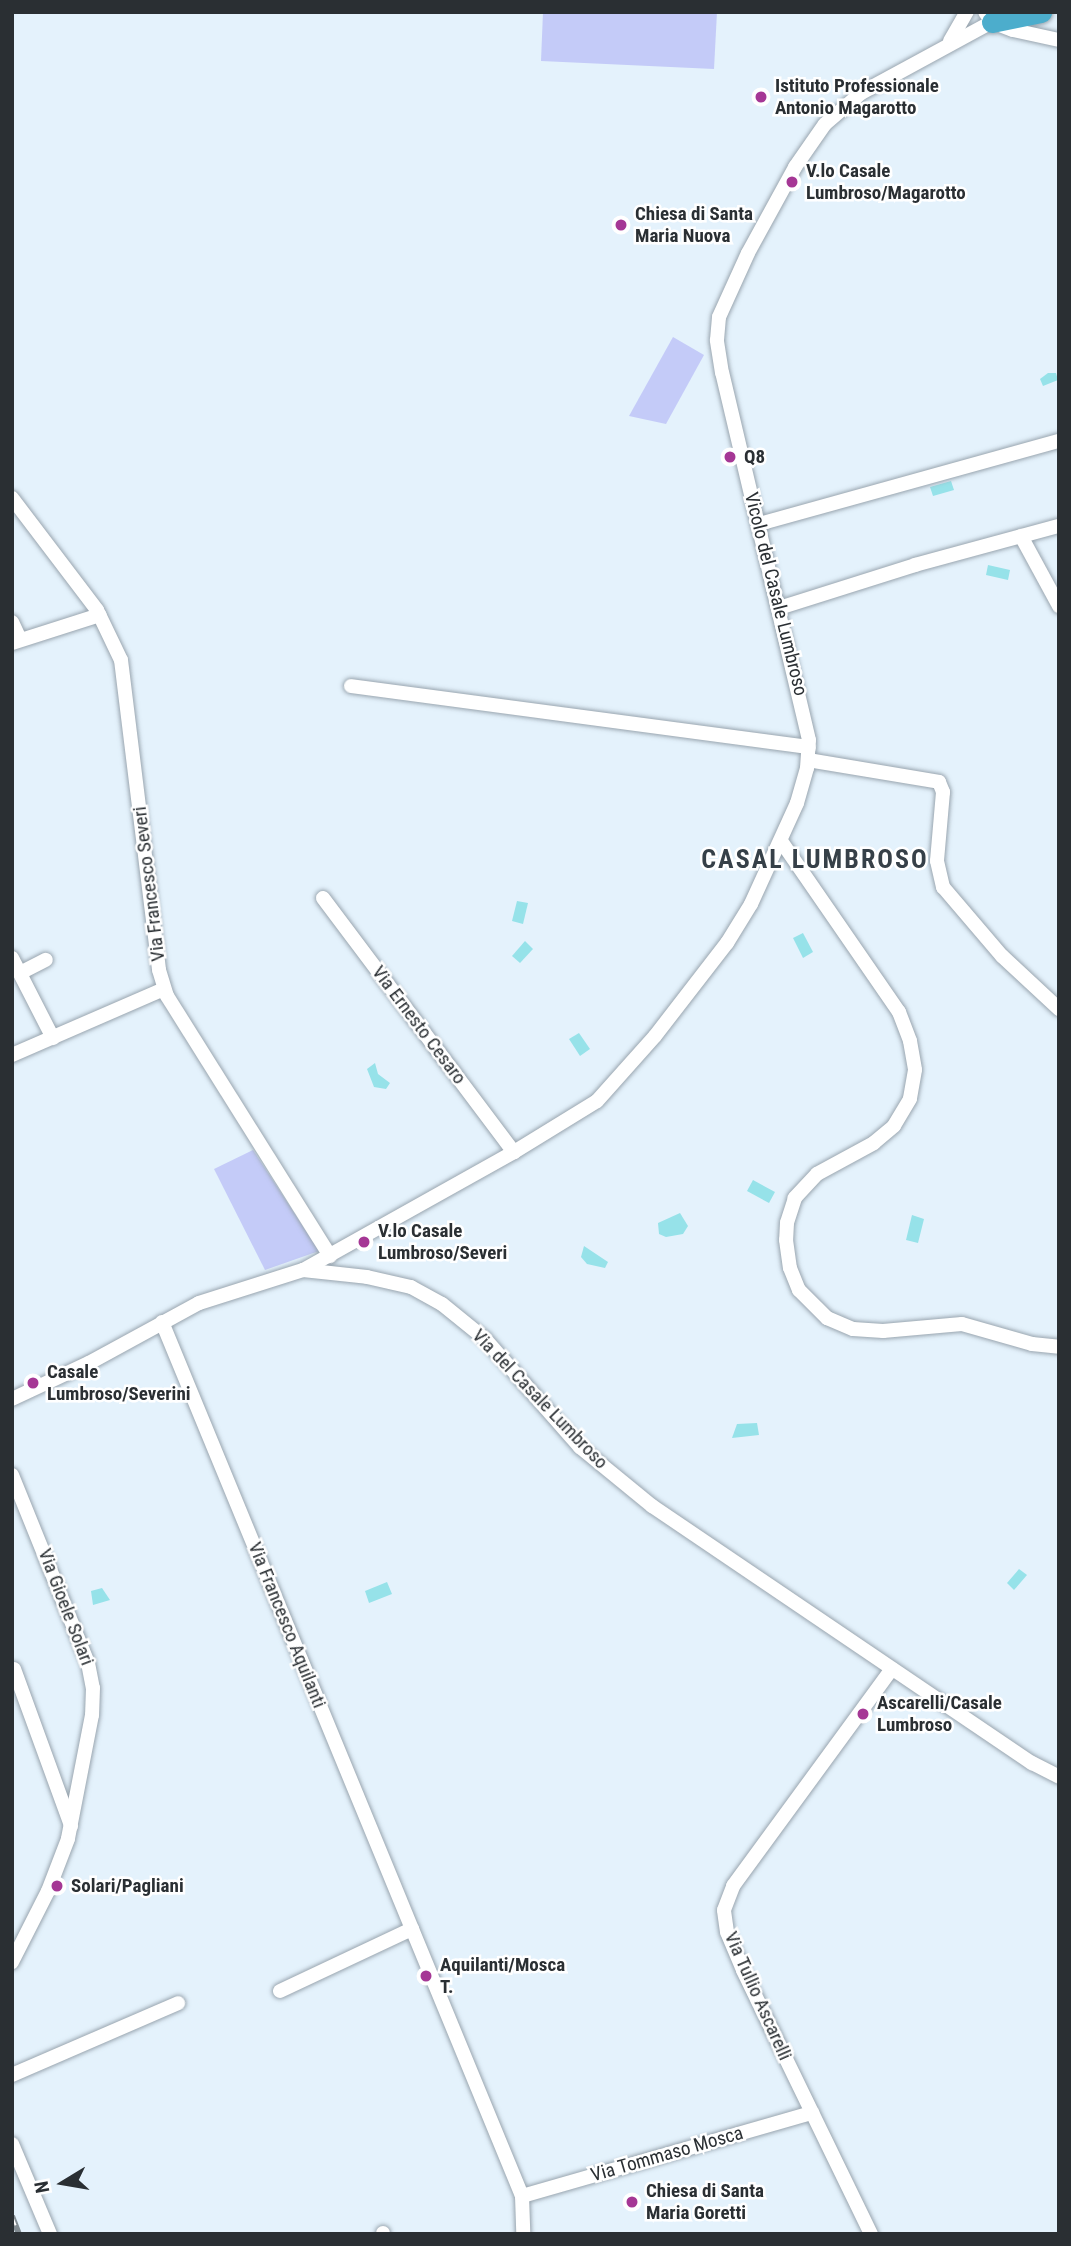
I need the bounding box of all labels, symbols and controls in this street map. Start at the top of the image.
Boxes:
place label: Istituto Professionale Antonio Magarotto [775,75,939,119]
marker: Istituto Professionale Antonio Magarotto [753,89,769,105]
place label: V.lo Casale Lumbroso/Magarotto [806,160,966,204]
marker: V.lo Casale Lumbroso/Magarotto [784,174,800,190]
place label: Chiesa di Santa Maria Nuova [635,203,753,247]
marker: Chiesa di Santa Maria Nuova [613,217,629,233]
place label: Q8 [744,446,765,468]
marker: Q8 [722,449,738,465]
street label: Vicolo del Casale Lumbroso [740,490,812,698]
street label: Via Francesco Severi [128,805,170,963]
district label: CASAL LUMBROSO [703,844,927,876]
street label: Via Ernesto Cesaro [367,961,471,1089]
place label: V.lo Casale Lumbroso/Severi [378,1220,507,1264]
marker: V.lo Casale Lumbroso/Severi [356,1234,372,1250]
street label: Via del Casale Lumbroso [467,1324,613,1474]
place label: Casale Lumbroso/Severini [47,1361,191,1405]
marker: Casale Lumbroso/Severini [25,1375,41,1391]
street label: Via Francesco Aquilanti [243,1539,331,1711]
street label: Via Gioele Solari [33,1545,99,1669]
place label: Ascarelli/Casale Lumbroso [877,1692,1002,1736]
marker: Ascarelli/Casale Lumbroso [855,1706,871,1722]
place label: Solari/Pagliani [71,1875,184,1897]
marker: Solari/Pagliani [49,1878,65,1894]
street label: Via Tullio Ascarelli [719,1928,797,2064]
place label: Aquilanti/Mosca T. [440,1954,565,1998]
marker: Aquilanti/Mosca T. [418,1968,434,1984]
street label: Via Tommaso Mosca [588,2121,746,2187]
north arrow [28,2148,98,2218]
text: N [29,2179,54,2195]
place label: Chiesa di Santa Maria Goretti [646,2180,764,2224]
marker: Chiesa di Santa Maria Goretti [624,2194,640,2210]

